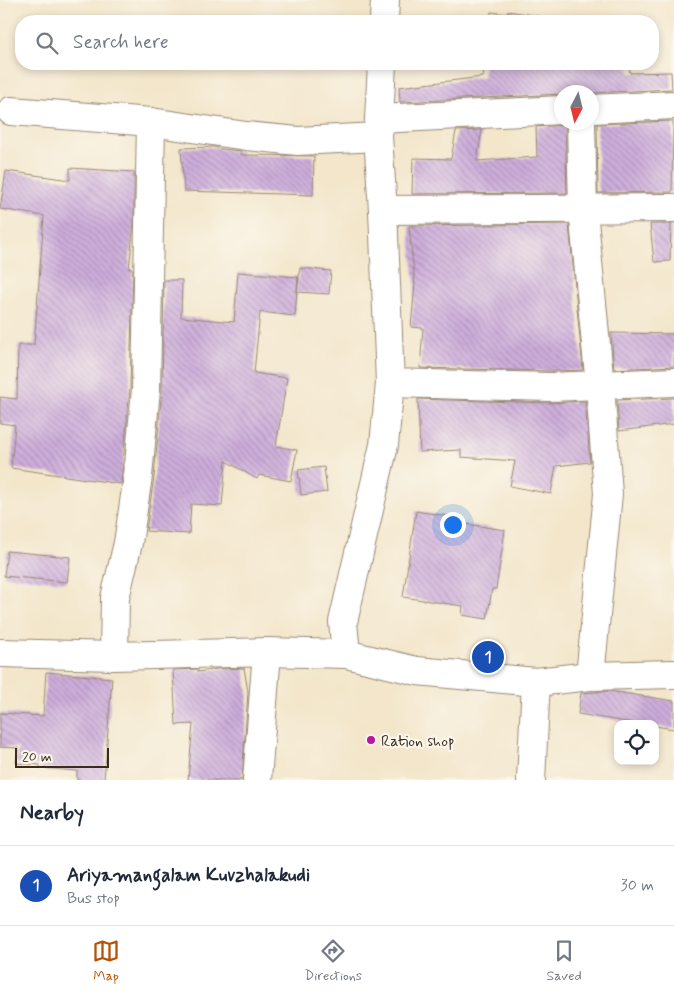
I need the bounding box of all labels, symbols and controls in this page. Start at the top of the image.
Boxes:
search box [15,15,659,70]
icon: search [33,29,61,57]
text: Search here [73,30,169,55]
north arrow [554,85,599,130]
your location [440,512,466,538]
pin: 1 [472,638,504,676]
map controls [614,720,659,765]
button: locate [614,720,659,765]
place label: Ration shop [381,731,454,752]
marker: Ration shop [365,734,377,746]
scale bar [15,745,109,768]
text: 20 m [22,748,52,766]
text: Nearby [20,799,84,827]
text: Ariyamangalam Kuvzhalakudi [67,863,310,888]
text: 1 [32,875,40,896]
text: 30 m [621,875,654,896]
text: Bus stop [67,888,120,909]
tab: Map [92,937,120,985]
tab: Directions [305,937,362,985]
tab: Saved [546,937,582,985]

